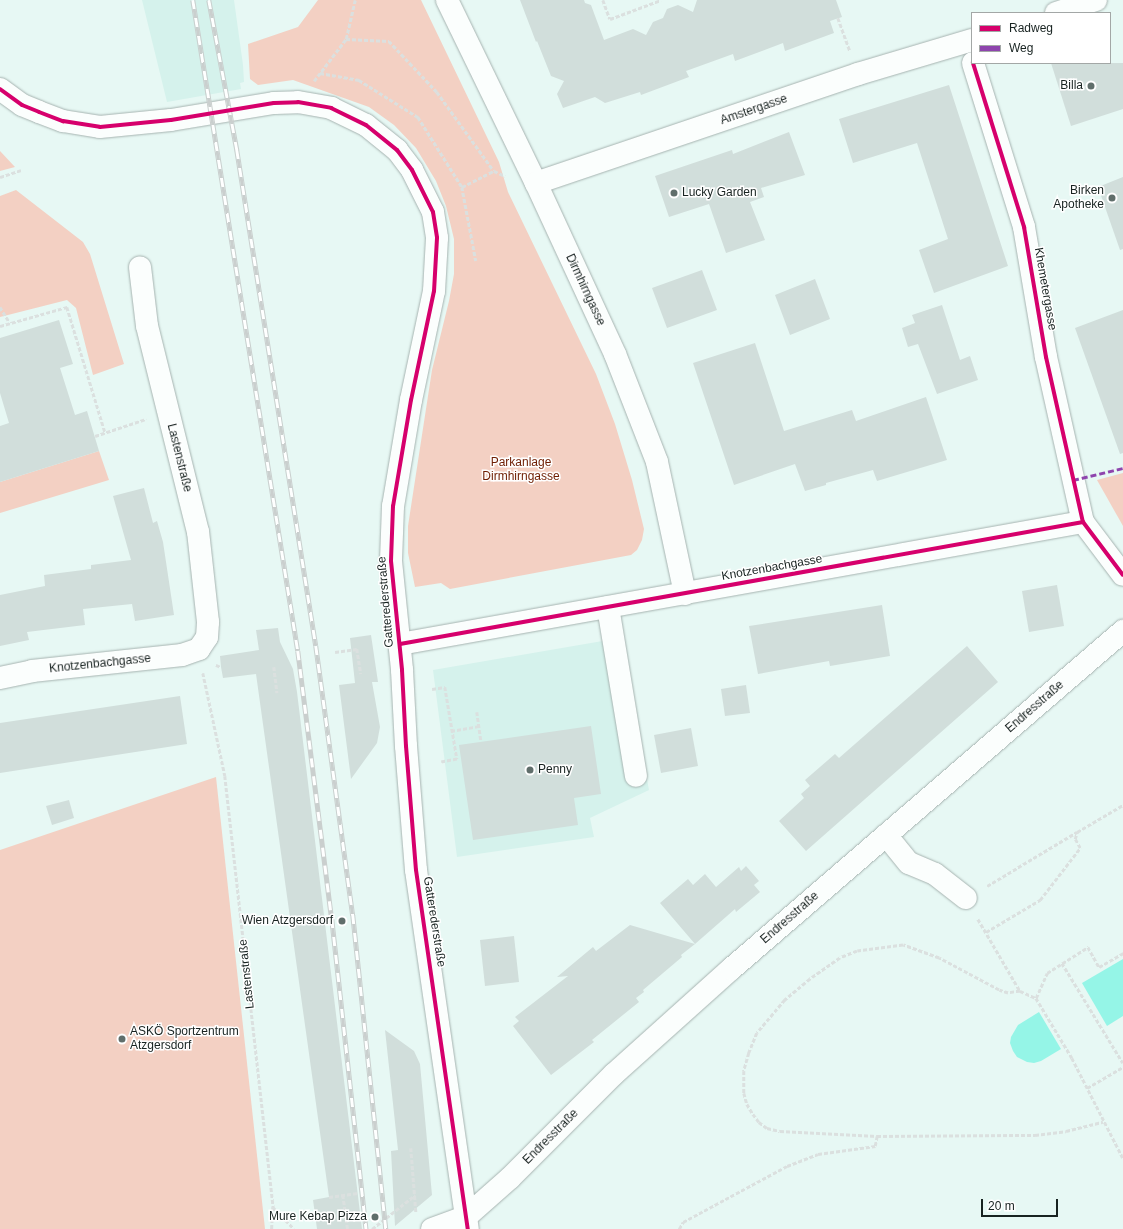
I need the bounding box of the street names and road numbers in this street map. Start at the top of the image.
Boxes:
street label: Amstergasse [719,92,789,128]
street label: Khemetergasse [1031,246,1059,332]
street label: Dirmhirngasse [562,252,608,328]
street label: Lastenstraße [164,422,194,494]
street label: Knotzenbachgasse [720,552,824,584]
street label: Gatterederstraße [375,556,397,648]
street label: Knotzenbachgasse [48,652,152,676]
street label: Endresstraße [1003,678,1067,736]
street label: Gatterederstraße [420,876,448,968]
street label: Endresstraße [758,889,822,947]
street label: Lastenstraße [236,938,258,1010]
street label: Endresstraße [520,1106,582,1168]

